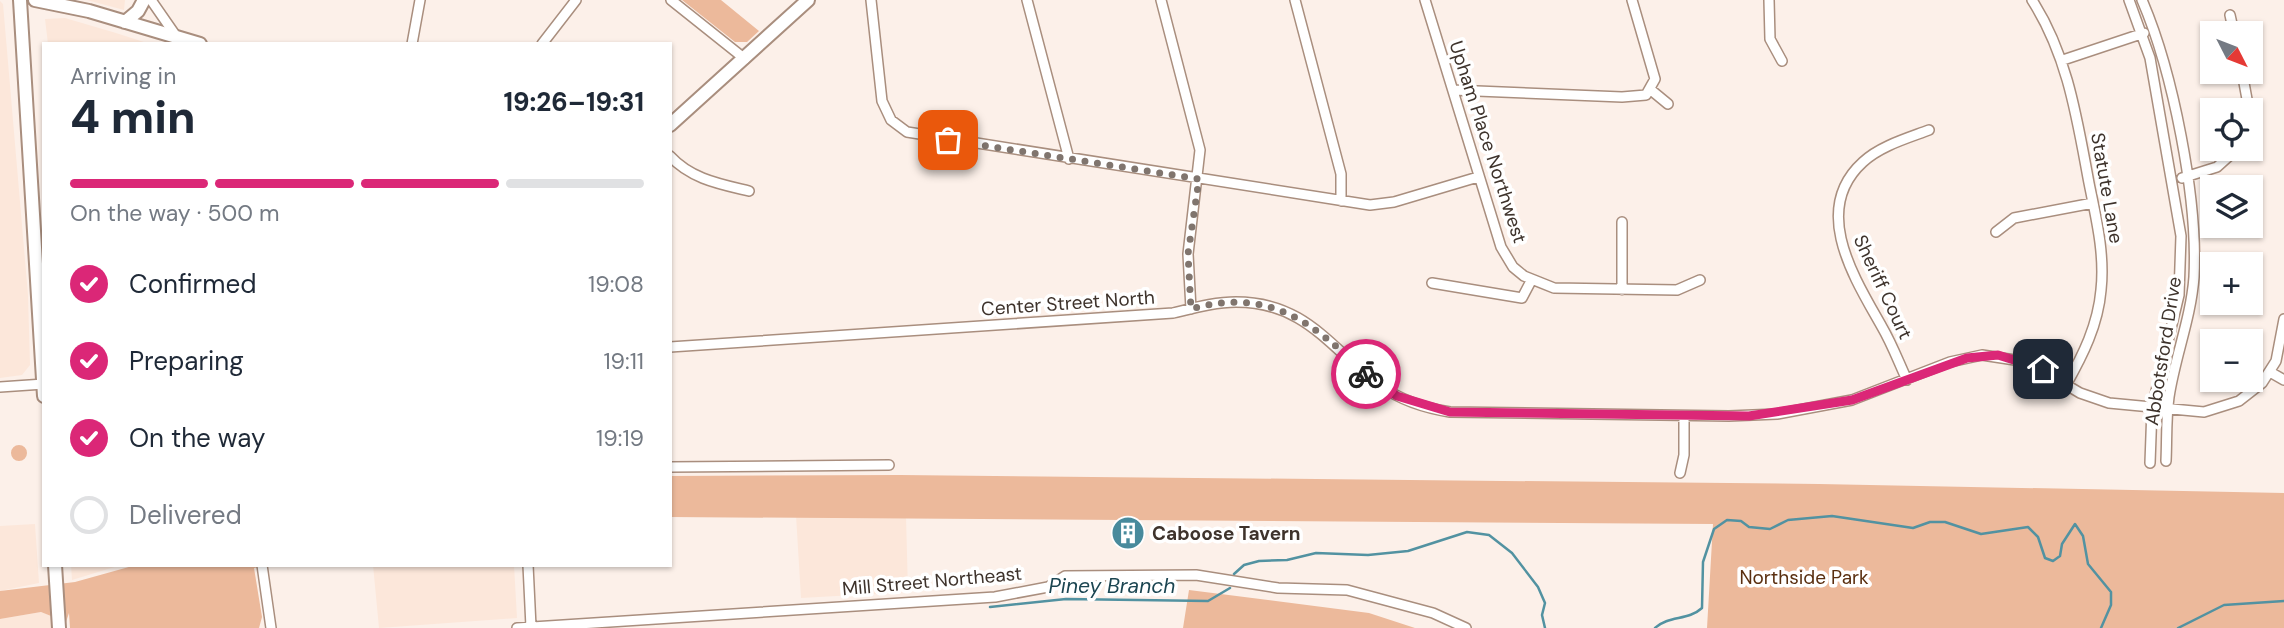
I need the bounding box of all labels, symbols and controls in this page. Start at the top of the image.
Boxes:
north arrow [2200,21,2263,84]
map controls [2200,21,2263,392]
street label: Upham Place Northwest [1443,38,1533,246]
text: Arriving in [70,61,176,91]
text: 19:26–19:31 [503,85,644,119]
text: 4 min [70,87,196,147]
button: locate [2200,98,2263,161]
pin [918,110,978,170]
icon: bag [929,121,967,159]
street label: Statute Lane [2085,131,2129,245]
button: layers [2200,175,2263,238]
text: On the way · 500 m [70,198,280,228]
street label: Sheriff Court [1848,231,1918,343]
button: + [2200,252,2263,315]
icon: check [70,265,108,303]
text: Confirmed [129,267,256,301]
text: 19:08 [588,269,644,299]
street label: Abbotsford Drive [2139,275,2187,427]
street label: Center Street North [980,284,1156,322]
button: − [2200,329,2263,392]
courier [1331,339,1401,409]
pin [2013,339,2073,399]
icon: check [70,342,108,380]
text: Preparing [129,344,244,378]
text: 19:11 [603,346,644,376]
icon: home [2024,350,2062,388]
icon: bike [1347,355,1385,393]
icon: check [70,419,108,457]
text: On the way [129,421,265,455]
text: 19:19 [596,423,644,453]
text: Delivered [129,498,242,532]
building icon: Caboose Tavern [1109,514,1147,552]
place label: Caboose Tavern [1152,521,1301,546]
street label: Mill Street Northeast [841,561,1023,601]
park label: Northside Park [1739,565,1869,590]
water label: Piney Branch [1049,572,1175,600]

